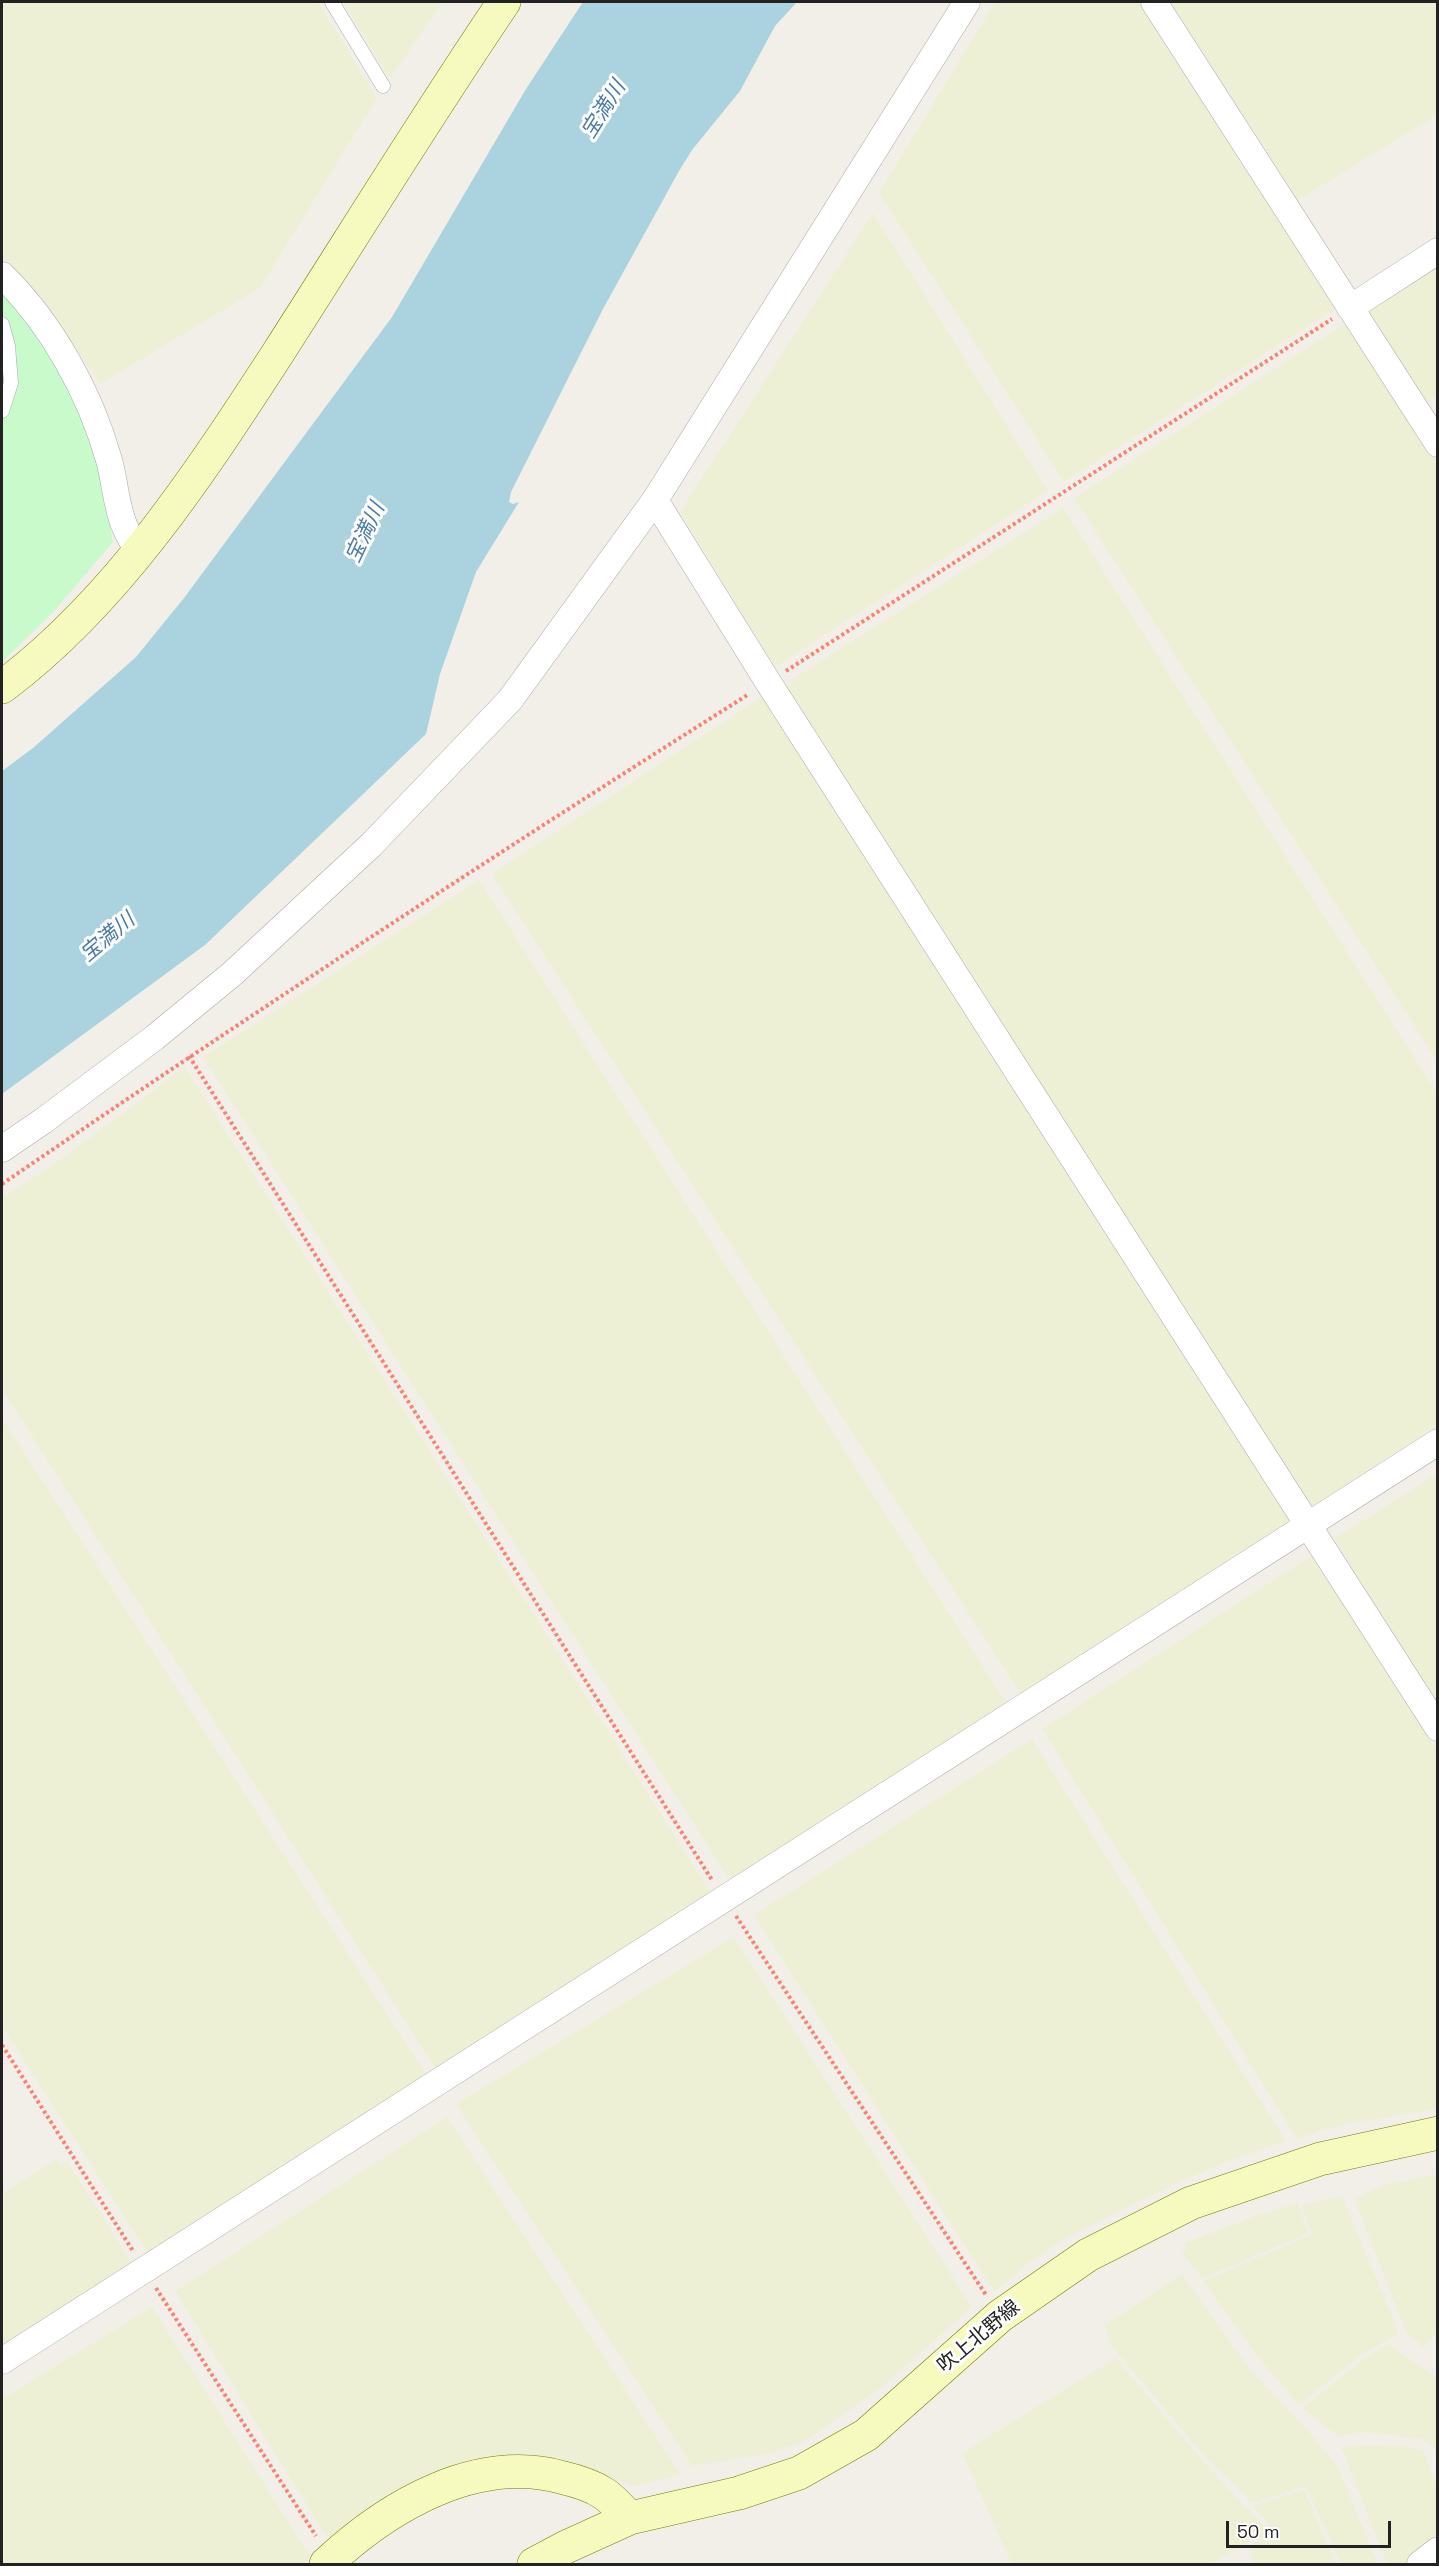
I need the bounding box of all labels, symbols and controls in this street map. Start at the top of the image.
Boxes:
water label: 宝満川 [577,77,631,143]
water label: 宝満川 [341,499,391,567]
water label: 宝満川 [76,908,140,968]
street label: 吹上北野線 [933,2296,1025,2378]
scale bar [1229,2509,1394,2547]
text: 50 m [1237,2520,1279,2543]

